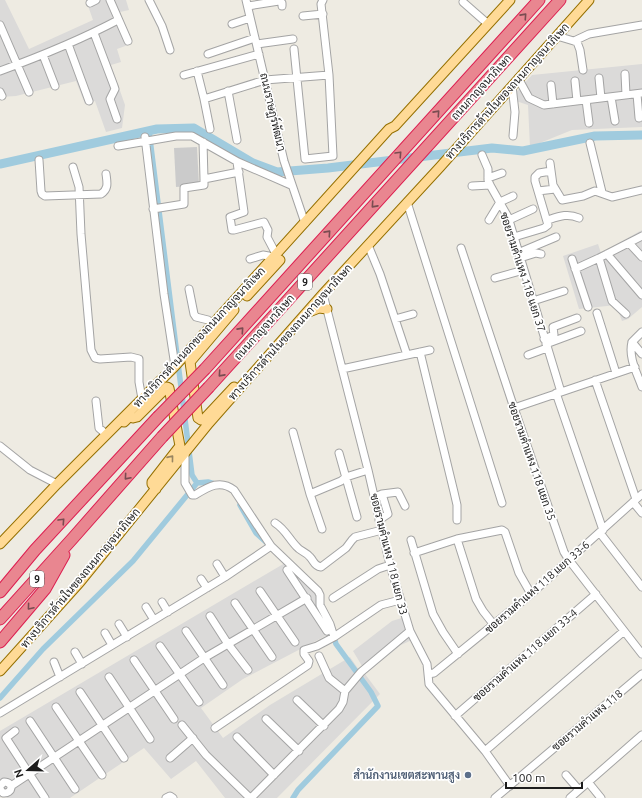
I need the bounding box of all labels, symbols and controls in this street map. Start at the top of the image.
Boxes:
one-way arrow [519,14,526,21]
street label: ทางบริการด้านในของถนนกาญจนาภิเษก [441,19,572,162]
street label: ถนนกาญจนาภิเษก [449,52,514,123]
street label: ถนนราษฏร์พัฒนา [256,71,290,153]
one-way arrow [432,110,439,118]
one-way arrow [394,152,401,159]
one-way arrow [372,201,379,208]
street label: ซอยรามคำแหง 118 แยก 37 [498,210,549,333]
one-way arrow [323,230,330,238]
street label: ทางบริการด้านในของถนนกาญจนาภิเษก [224,260,355,403]
street label: ทางบริการด้านนอกของถนนกาญจนาภิเษก [130,264,268,410]
road number: 9 [298,274,312,290]
street label: ถนนกาญจนาภิเษก [232,292,297,363]
one-way arrow [236,327,243,334]
one-way arrow [219,370,226,377]
street label: ซอยรามคำแหง 118 แยก 35 [506,400,559,522]
one-way arrow [166,456,173,463]
one-way arrow [125,472,132,480]
street label: ซอยรามคำแหง 118 แยก 33 [368,492,411,616]
street label: ทางบริการด้านในของถนนกาญจนาภิเษก [16,504,143,651]
one-way arrow [57,518,64,526]
street label: ซอยรามคำแหง 118 แยก 33-6 [482,538,592,636]
road number: 9 [30,571,44,587]
one-way arrow [28,602,35,609]
street label: ซอยรามคำแหง 118 แยก 33-4 [470,606,580,704]
street label: ซอยรามคำแหง 118 [549,686,625,753]
north arrow [8,750,48,790]
scale bar [506,764,582,790]
text: N [12,768,26,779]
place label: สำนักงานเขตสะพานสูง [353,768,460,783]
marker: สำนักงานเขตสะพานสูง [463,770,473,780]
text: 100 m [512,771,545,784]

